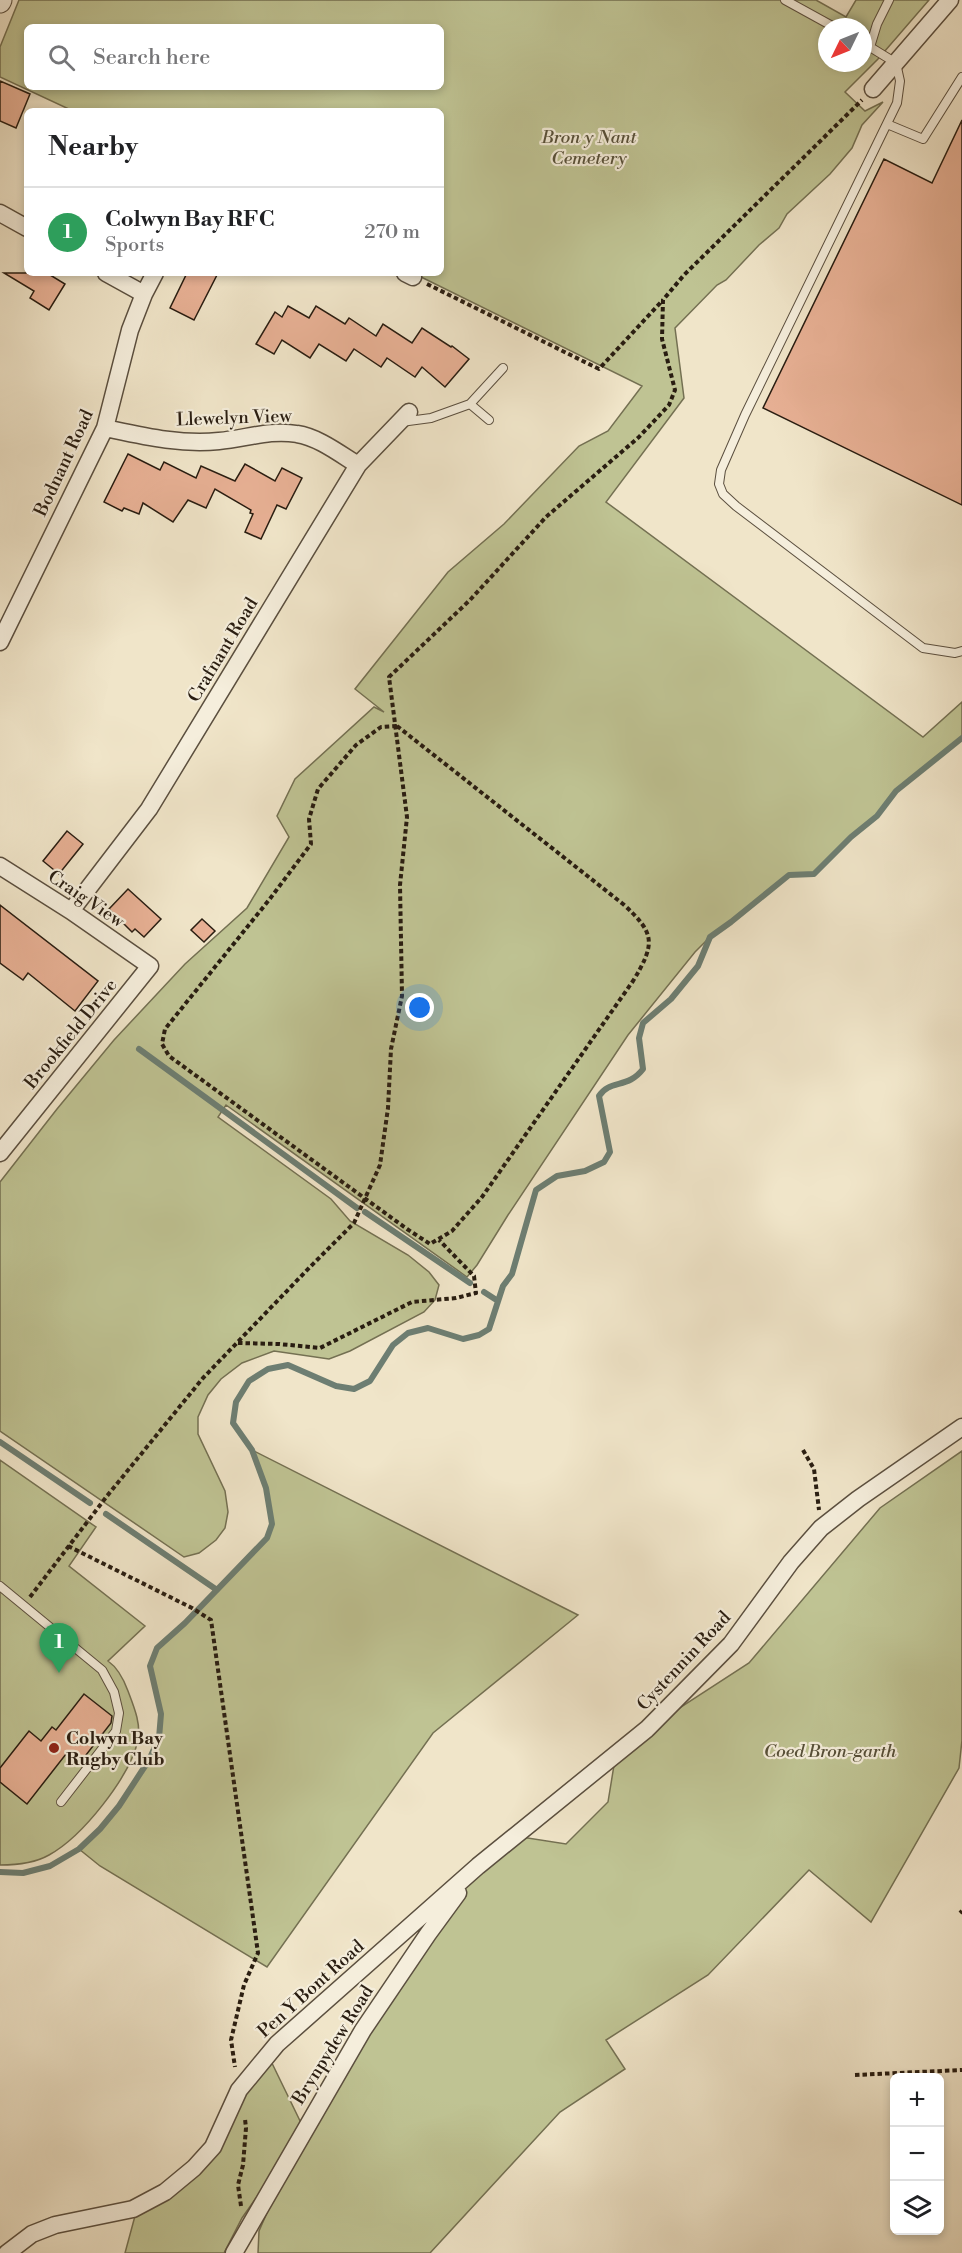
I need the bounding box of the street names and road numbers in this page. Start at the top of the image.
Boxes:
street label: Llewelyn View [176,404,293,432]
street label: Bodnant Road [29,405,99,521]
street label: Crafnant Road [183,593,264,707]
street label: Craig View [43,865,129,933]
street label: Brookfield Drive [19,974,122,1094]
street label: Cystennin Road [632,1606,736,1716]
street label: Pen Y Bont Road [253,1935,370,2043]
street label: Brynpydew Road [287,1980,379,2110]

